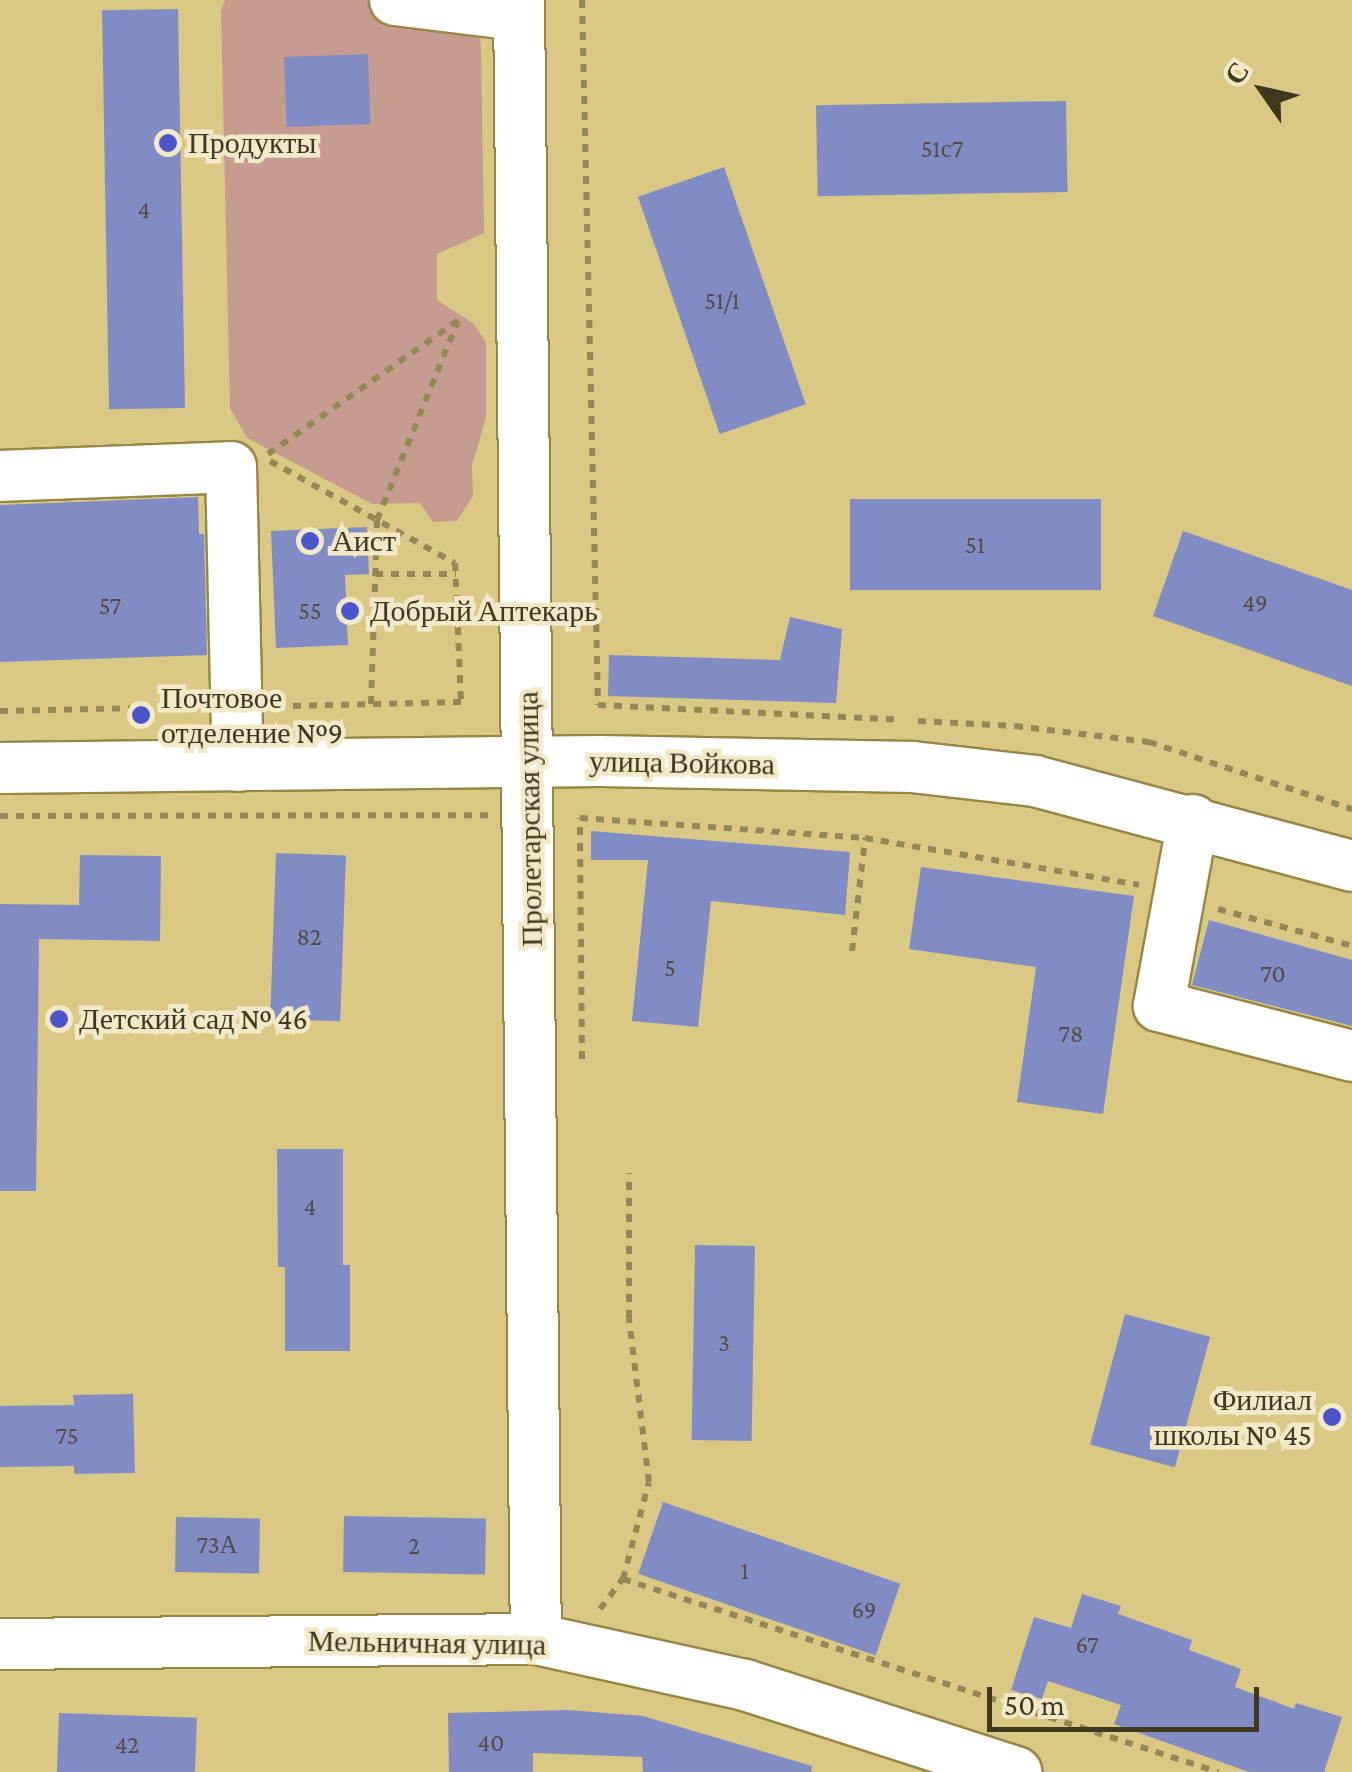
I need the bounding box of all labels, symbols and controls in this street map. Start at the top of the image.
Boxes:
north arrow [1212,40,1312,140]
text: С [1218,56,1255,90]
place label: Продукты [188,125,317,161]
marker: Продукты [157,132,179,154]
house number: 51с7 [921,134,963,164]
house number: 4 [138,195,150,225]
house number: 51/1 [704,286,740,316]
place label: Аист [332,523,396,559]
marker: Аист [297,528,323,554]
house number: 51 [965,530,985,560]
house number: 49 [1242,588,1268,618]
house number: 57 [99,591,121,621]
place label: Добрый Аптекарь [370,593,598,629]
house number: 55 [298,596,322,626]
marker: Добрый Аптекарь [339,600,361,622]
place label: Почтовое отделение №9 [161,680,343,750]
street label: Пролетарская улица [510,691,550,947]
marker: Почтовое отделение №9 [130,704,152,726]
street label: улица Войкова [589,743,775,783]
house number: 82 [296,922,322,952]
house number: 5 [664,953,676,983]
house number: 70 [1260,959,1286,989]
place label: Детский сад № 46 [79,1001,308,1037]
marker: Детский сад № 46 [48,1008,70,1030]
house number: 78 [1059,1019,1083,1049]
house number: 4 [304,1192,316,1222]
house number: 3 [718,1328,730,1358]
place label: Филиал школы № 45 [1154,1382,1312,1452]
marker: Филиал школы № 45 [1321,1406,1343,1428]
house number: 75 [55,1421,79,1451]
house number: 73А [196,1530,238,1560]
house number: 2 [408,1531,420,1561]
house number: 1 [741,1556,749,1586]
house number: 69 [852,1595,876,1625]
street label: Мельничная улица [308,1623,546,1663]
house number: 67 [1075,1630,1099,1660]
scale bar [992,1667,1264,1729]
text: 50 m [1004,1688,1065,1721]
house number: 40 [478,1728,504,1758]
house number: 42 [115,1730,139,1760]

